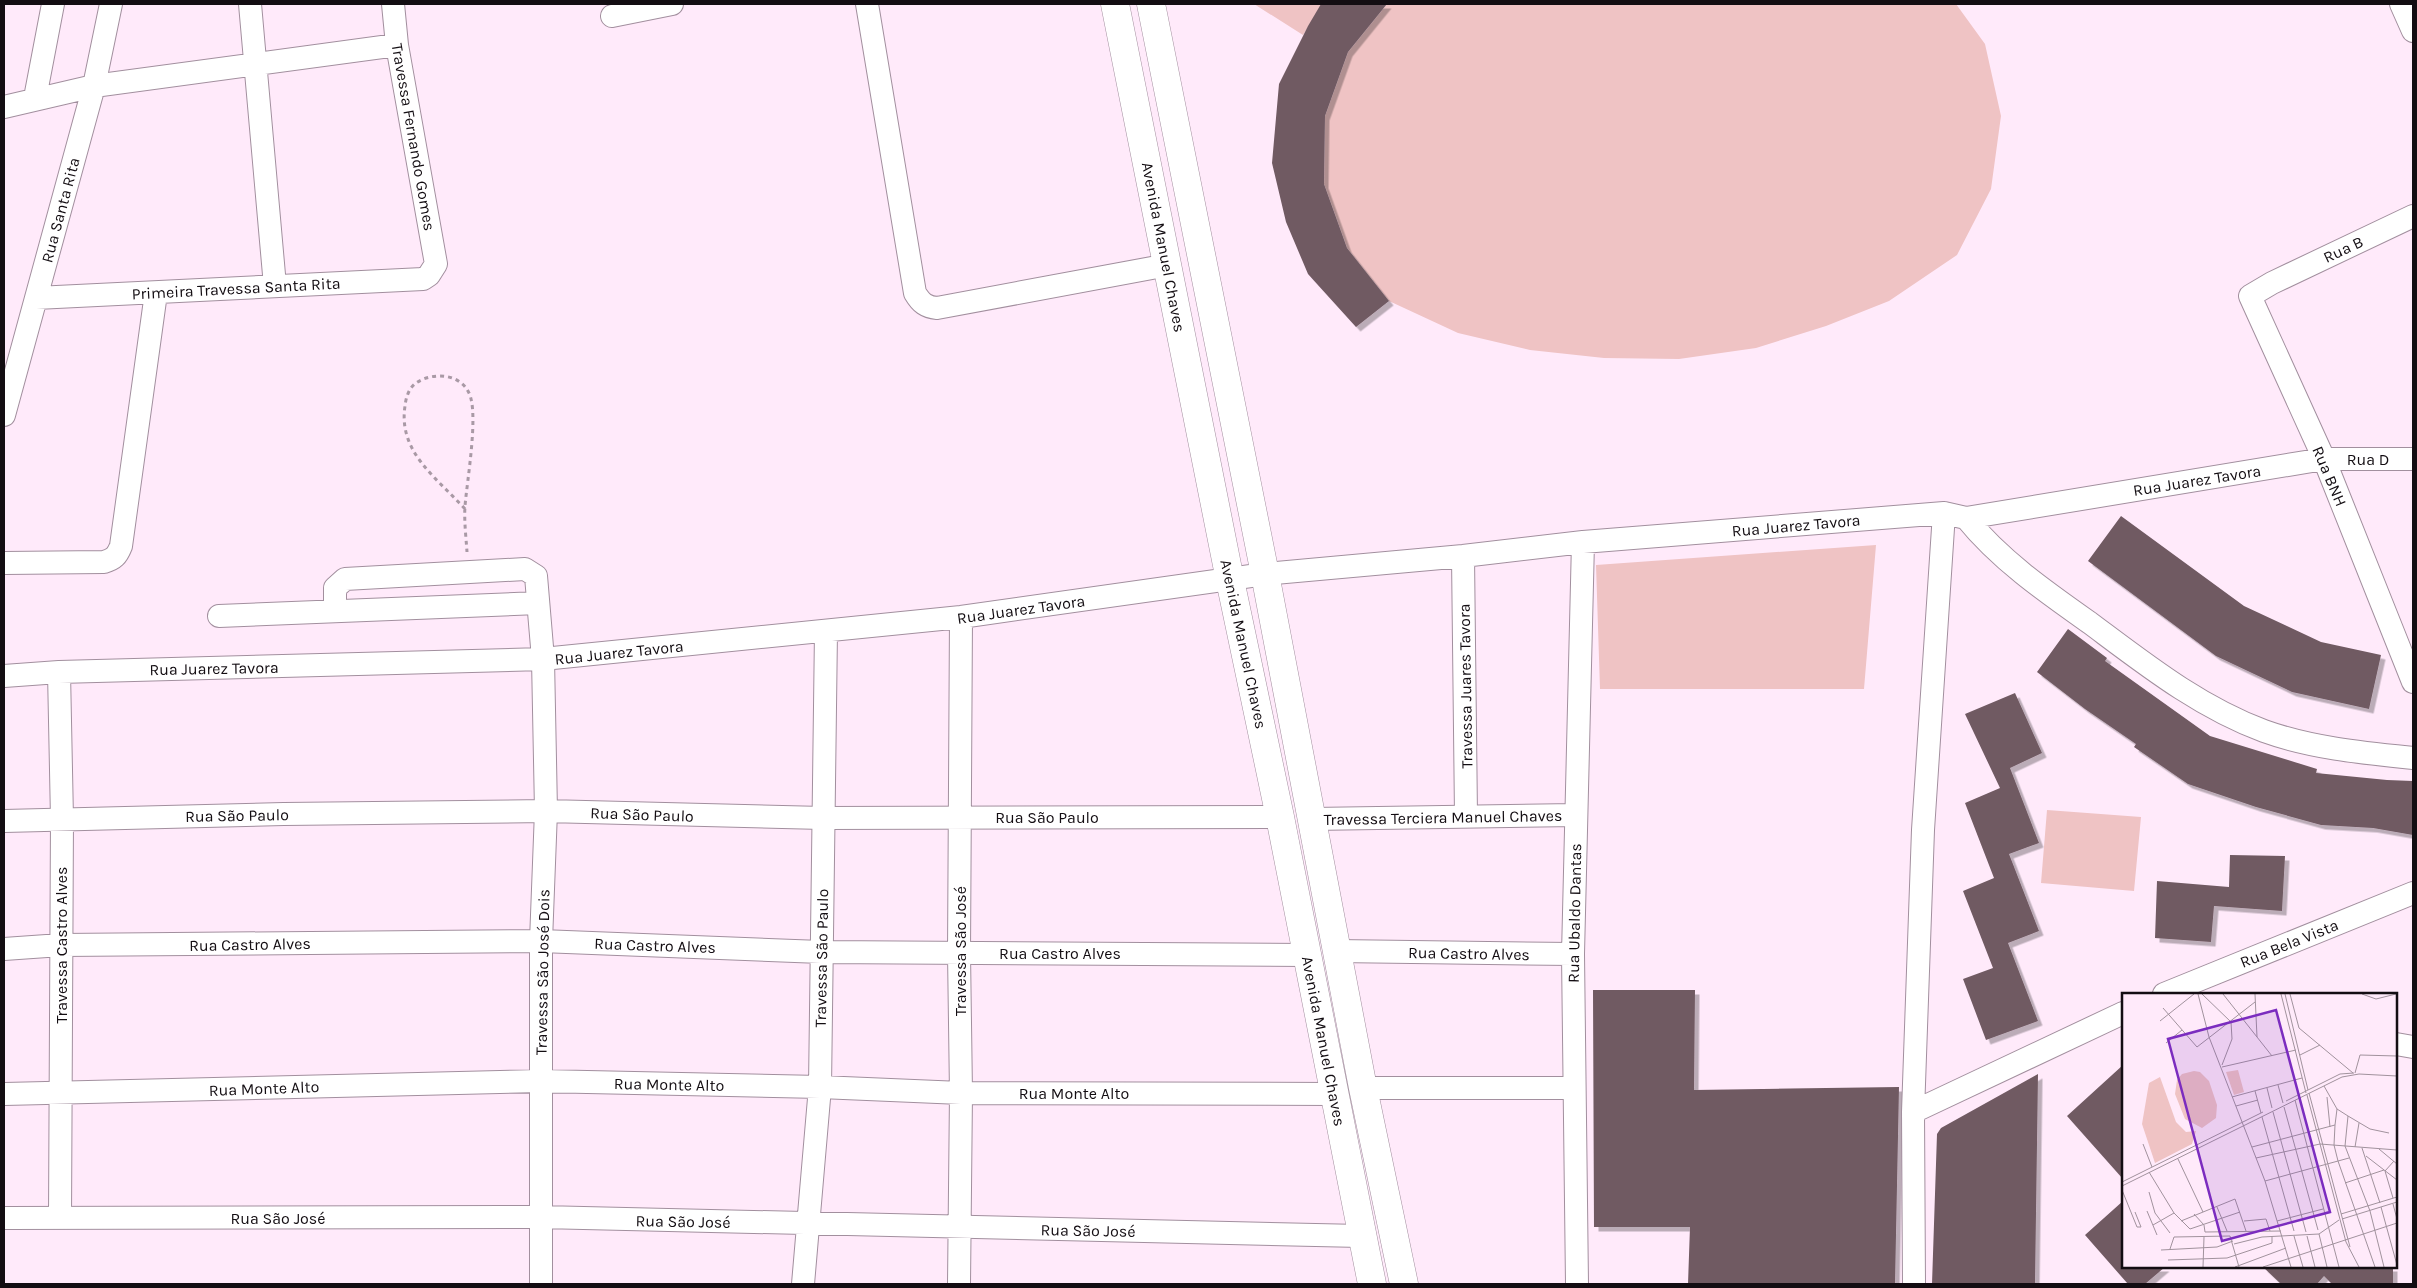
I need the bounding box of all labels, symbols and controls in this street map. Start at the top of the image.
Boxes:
street label: Travessa Fernando Gomes [388,42,439,232]
street label: Rua Santa Rita [37,155,84,265]
street label: Avenida Manuel Chaves [1138,160,1189,334]
street label: Rua B [2320,232,2366,267]
street label: Primeira Travessa Santa Rita [131,274,341,303]
street label: Rua BNH [2308,443,2351,509]
street label: Rua D [2347,450,2389,469]
street label: Rua Juarez Tavora [2132,461,2262,500]
street label: Rua Juarez Tavora [1731,510,1861,541]
street label: Avenida Manuel Chaves [1216,558,1271,731]
street label: Rua Juarez Tavora [956,591,1086,628]
street label: Travessa Juares Tavora [1455,603,1476,769]
street label: Rua Juarez Tavora [554,636,684,669]
street label: Rua Juarez Tavora [149,658,279,679]
street label: Rua São Paulo [590,803,694,826]
street label: Rua São Paulo [185,805,289,826]
street label: Travessa Terciera Manuel Chaves [1324,806,1563,829]
street label: Rua São Paulo [995,808,1099,827]
street label: Rua Ubaldo Dantas [1564,843,1585,983]
street label: Travessa Castro Alves [52,867,71,1023]
street label: Travessa São José [951,886,970,1016]
street label: Travessa São Paulo [811,888,832,1028]
street label: Travessa São José Dois [532,889,553,1055]
street label: Rua Bela Vista [2237,915,2341,972]
street label: Rua Castro Alves [189,934,311,955]
street label: Rua Castro Alves [594,934,716,957]
street label: Rua Castro Alves [1408,943,1530,964]
street label: Rua Castro Alves [999,944,1121,963]
street label: Avenida Manuel Chaves [1298,954,1349,1128]
inset map [2122,993,2397,1268]
street label: Rua Monte Alto [614,1074,724,1095]
street label: Rua Monte Alto [208,1077,320,1100]
street label: Rua Monte Alto [1019,1084,1129,1103]
street label: Rua São José [231,1209,325,1228]
street label: Rua São José [635,1211,731,1232]
street label: Rua São José [1040,1220,1136,1241]

